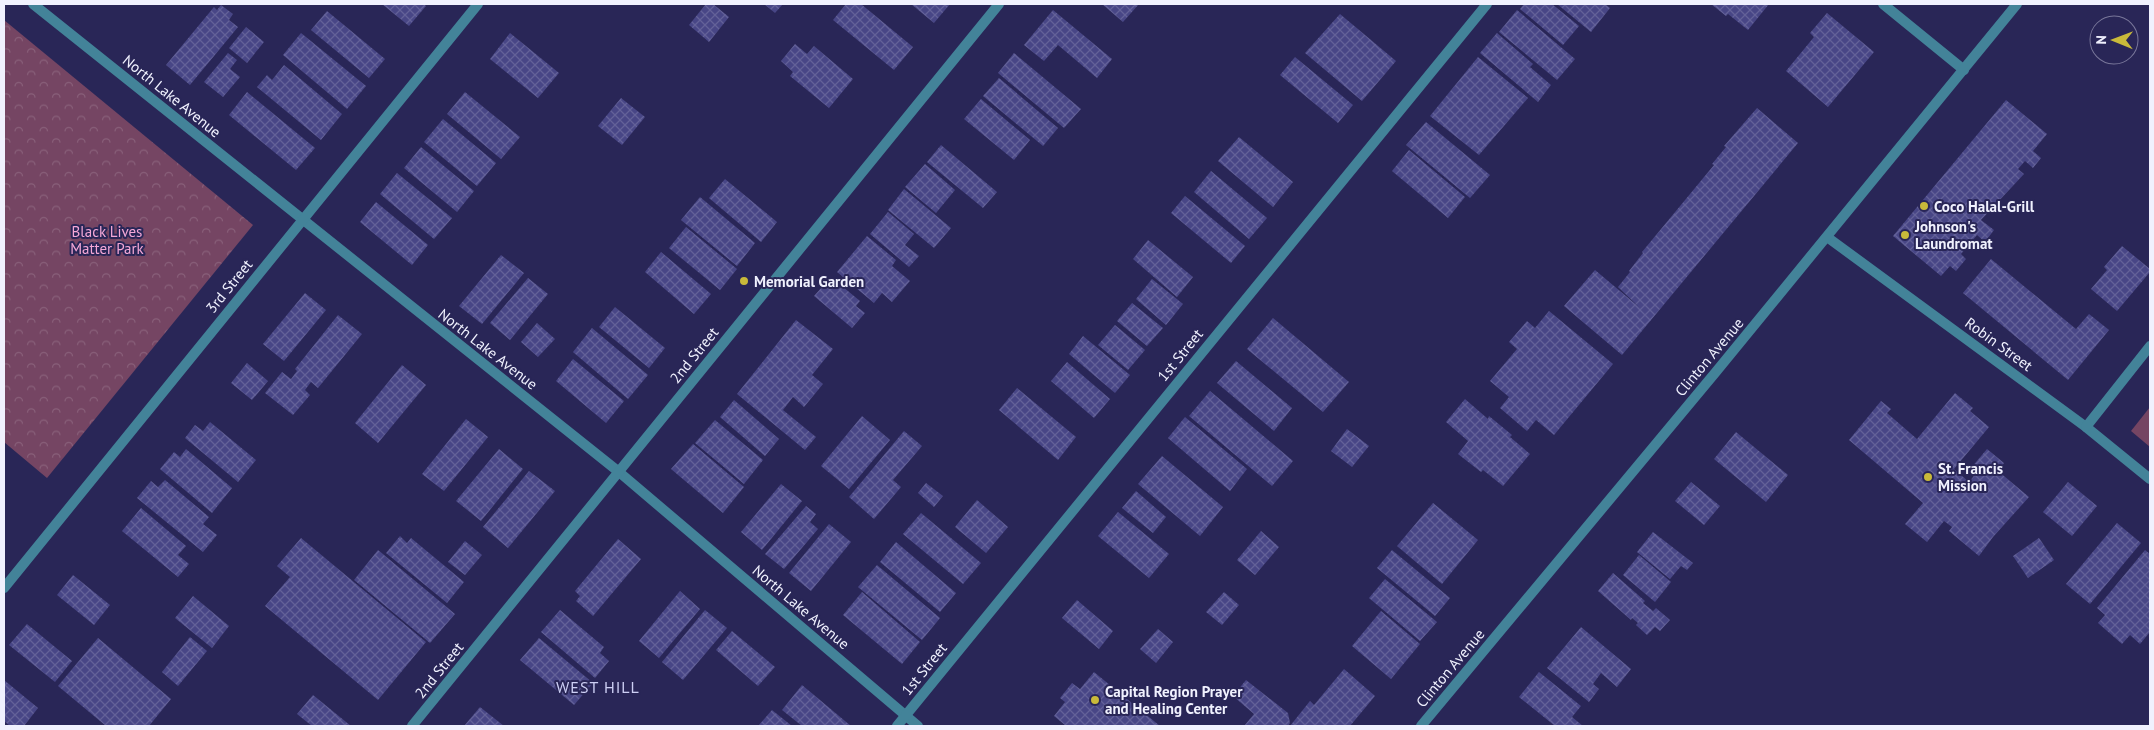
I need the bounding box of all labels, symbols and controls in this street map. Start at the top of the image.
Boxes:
north arrow [2089,15,2139,65]
text: N [2092,35,2110,45]
street label: North Lake Avenue [119,51,225,141]
place label: Coco Halal-Grill [1934,197,2035,216]
marker: Coco Halal-Grill [1918,200,1930,212]
place label: Johnson's Laundromat [1914,217,1993,253]
park label: Black Lives Matter Park [70,222,145,258]
marker: Johnson's Laundromat [1899,229,1911,241]
street label: 3rd Street [202,255,256,317]
place label: Memorial Garden [754,272,864,291]
marker: Memorial Garden [738,275,750,287]
street label: North Lake Avenue [435,304,541,394]
street label: Robin Street [1962,313,2036,375]
street label: Clinton Avenue [1671,314,1747,400]
street label: 2nd Street [666,323,722,387]
street label: 1st Street [1153,325,1207,385]
place label: St. Francis Mission [1938,459,2003,495]
marker: St. Francis Mission [1922,471,1934,483]
street label: North Lake Avenue [749,561,853,653]
street label: Clinton Avenue [1412,625,1488,711]
street label: 2nd Street [411,638,467,702]
street label: 1st Street [897,639,951,699]
district label: WEST HILL [556,677,640,697]
place label: Capital Region Prayer and Healing Center [1105,682,1243,718]
marker: Capital Region Prayer and Healing Center [1089,694,1101,706]

